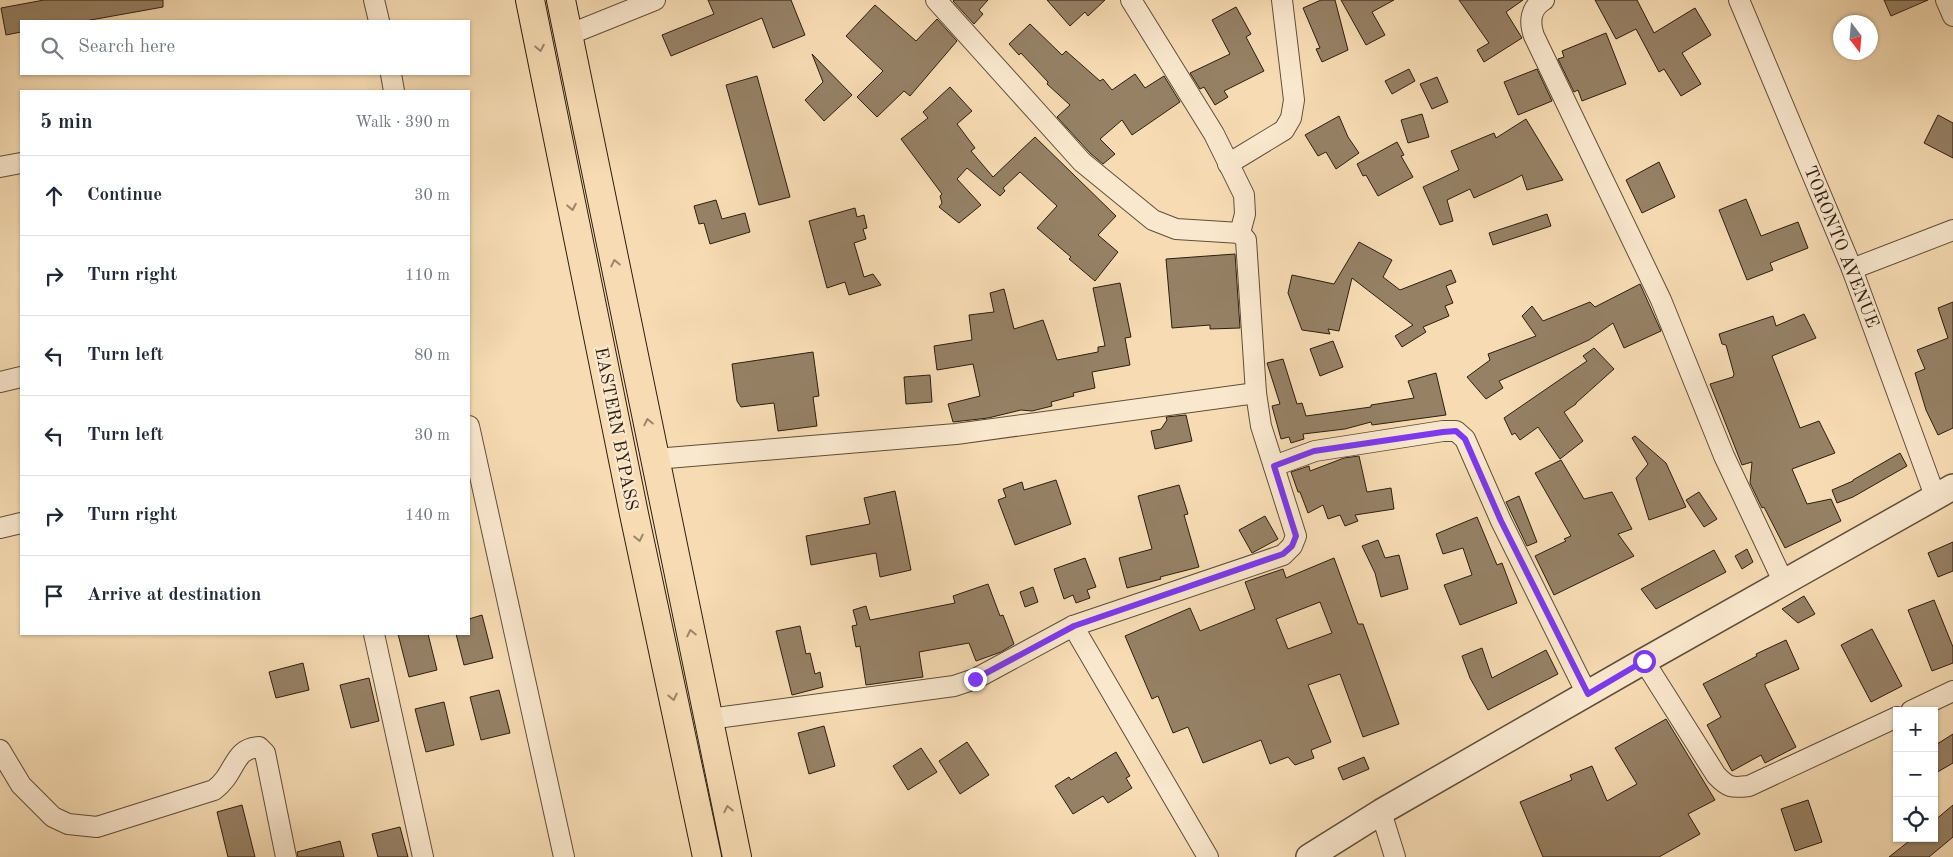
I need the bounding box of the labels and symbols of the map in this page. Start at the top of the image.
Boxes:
north arrow [1833,15,1878,60]
one-way arrow [534,43,544,52]
street label: TORONTO AVENUE [1800,164,1882,330]
one-way arrow [566,203,576,211]
one-way arrow [610,259,621,268]
street label: EASTERN BYPASS [591,346,641,512]
one-way arrow [643,418,653,427]
one-way arrow [633,533,644,542]
one-way arrow [686,629,697,637]
route start [1633,650,1656,673]
route end [964,668,987,691]
one-way arrow [667,692,678,701]
one-way arrow [723,805,733,814]

